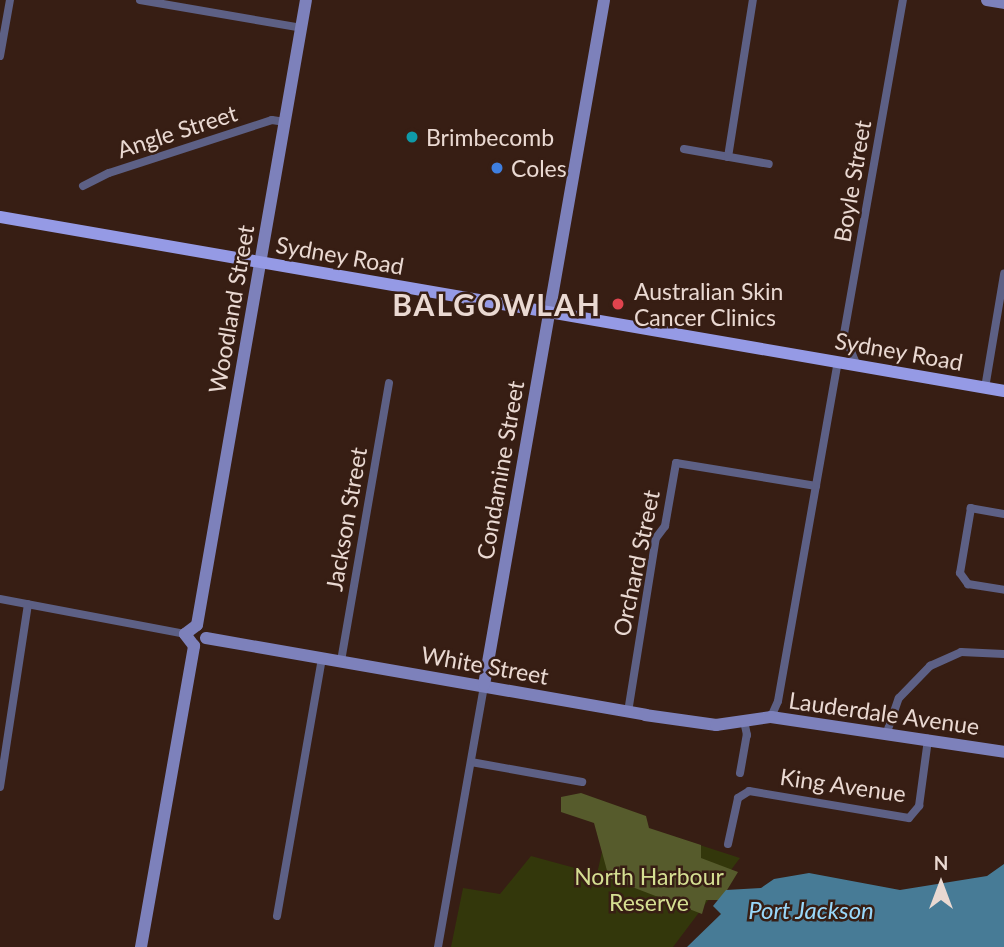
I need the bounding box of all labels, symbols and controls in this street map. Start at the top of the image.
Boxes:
street label: Angle Street [114,99,240,163]
street label: Boyle Street [828,118,876,244]
place label: Brimbecomb [426,123,554,151]
marker: Brimbecomb [404,129,420,145]
place label: Coles [511,154,567,182]
marker: Coles [489,160,505,176]
street label: Woodland Street [203,223,259,395]
street label: Sydney Road [274,230,406,280]
place label: Australian Skin Cancer Clinics [634,277,783,331]
district label: BALGOWLAH [393,286,601,322]
marker: Australian Skin Cancer Clinics [608,294,628,314]
street label: Sydney Road [833,326,965,376]
street label: Condamine Street [471,378,529,562]
street label: Jackson Street [320,445,372,593]
street label: Orchard Street [607,487,665,639]
street label: White Street [419,640,551,690]
street label: Lauderdale Avenue [787,686,981,740]
street label: King Avenue [778,762,908,808]
north arrow [906,849,976,919]
text: N [934,851,948,874]
park label: North Harbour Reserve [574,862,724,916]
water label: Port Jackson [748,896,874,924]

